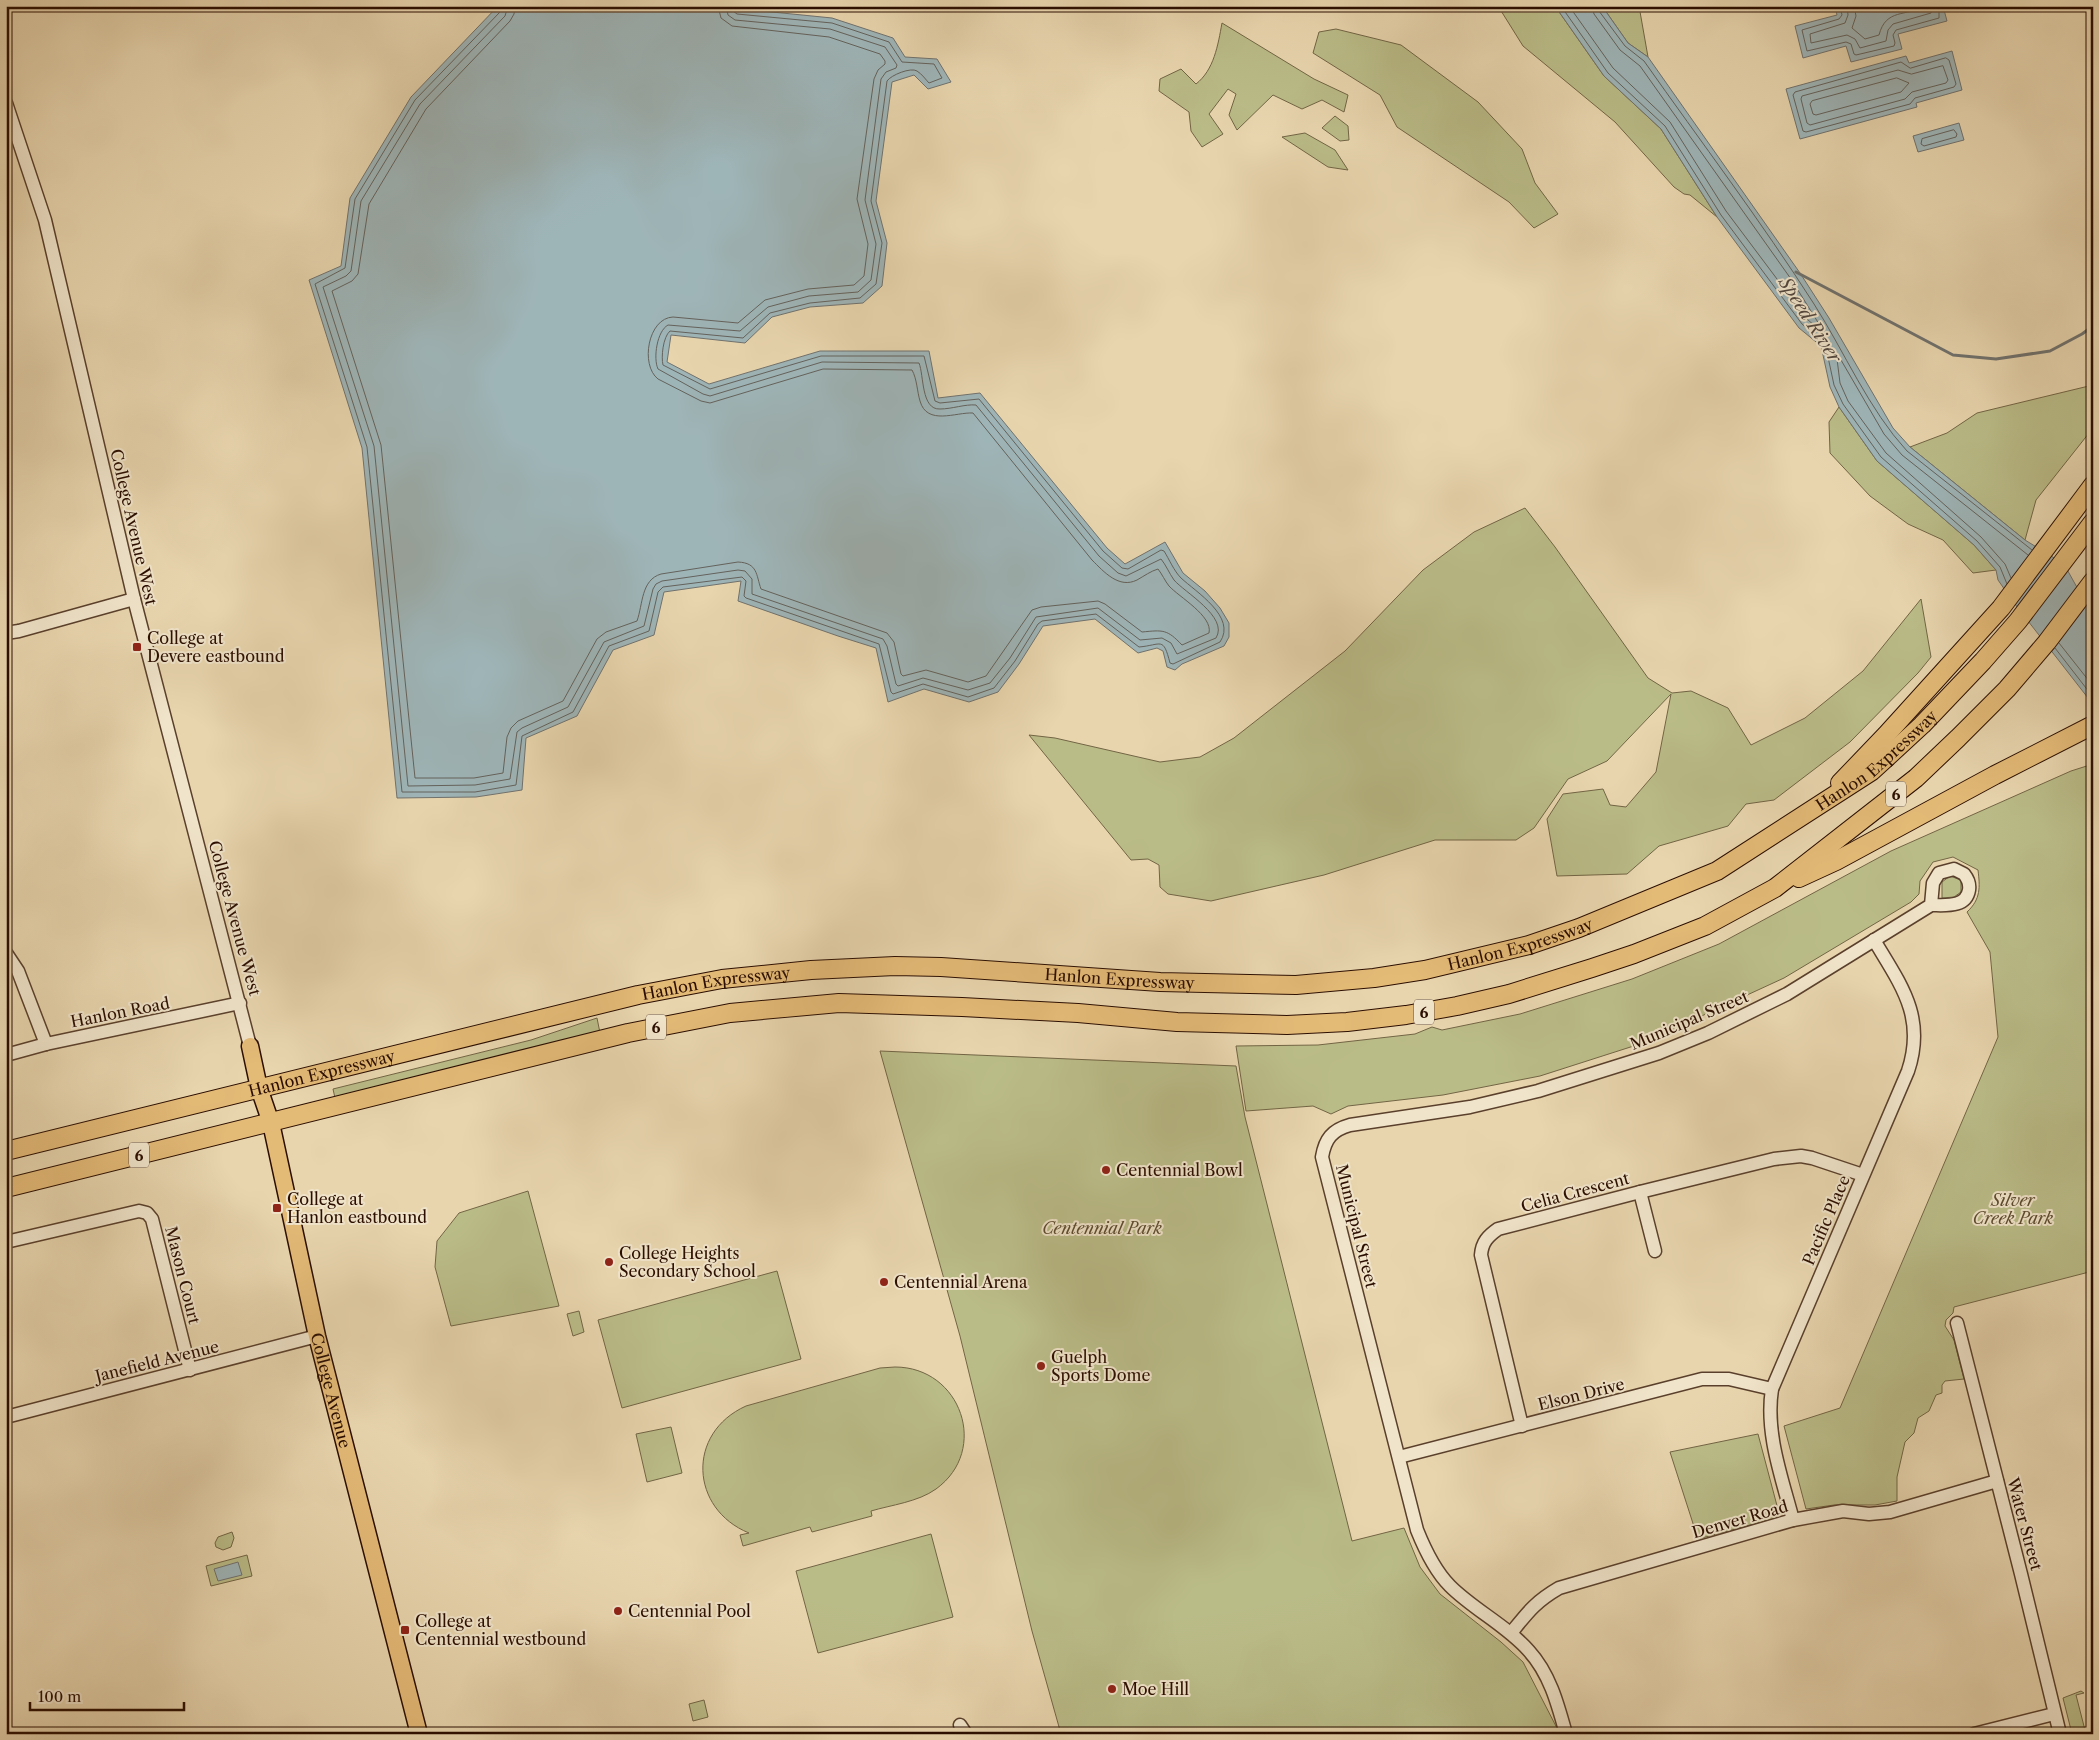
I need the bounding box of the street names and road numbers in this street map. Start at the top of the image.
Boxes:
street label: College Avenue West [106,447,162,607]
street label: Hanlon Expressway [1812,705,1942,815]
road number: 6 [1886,782,1906,806]
street label: College Avenue West [205,838,265,998]
street label: Hanlon Expressway [1445,913,1597,974]
street label: Hanlon Expressway [640,962,792,1004]
street label: Hanlon Expressway [1044,964,1196,993]
street label: Municipal Street [1627,986,1751,1054]
street label: Hanlon Road [69,993,171,1031]
road number: 6 [1414,1000,1434,1024]
road number: 6 [646,1014,666,1040]
street label: Hanlon Expressway [246,1045,398,1101]
road number: 6 [129,1142,149,1168]
street label: Municipal Street [1332,1162,1382,1290]
street label: Celia Crescent [1519,1168,1632,1216]
street label: Pacific Place [1798,1172,1854,1268]
street label: Mason Court [161,1224,205,1326]
street label: College Avenue [307,1330,355,1450]
street label: Janefield Avenue [90,1336,221,1387]
street label: Elson Drive [1536,1374,1626,1414]
street label: Water Street [2003,1474,2047,1573]
street label: Denver Road [1690,1496,1791,1542]

